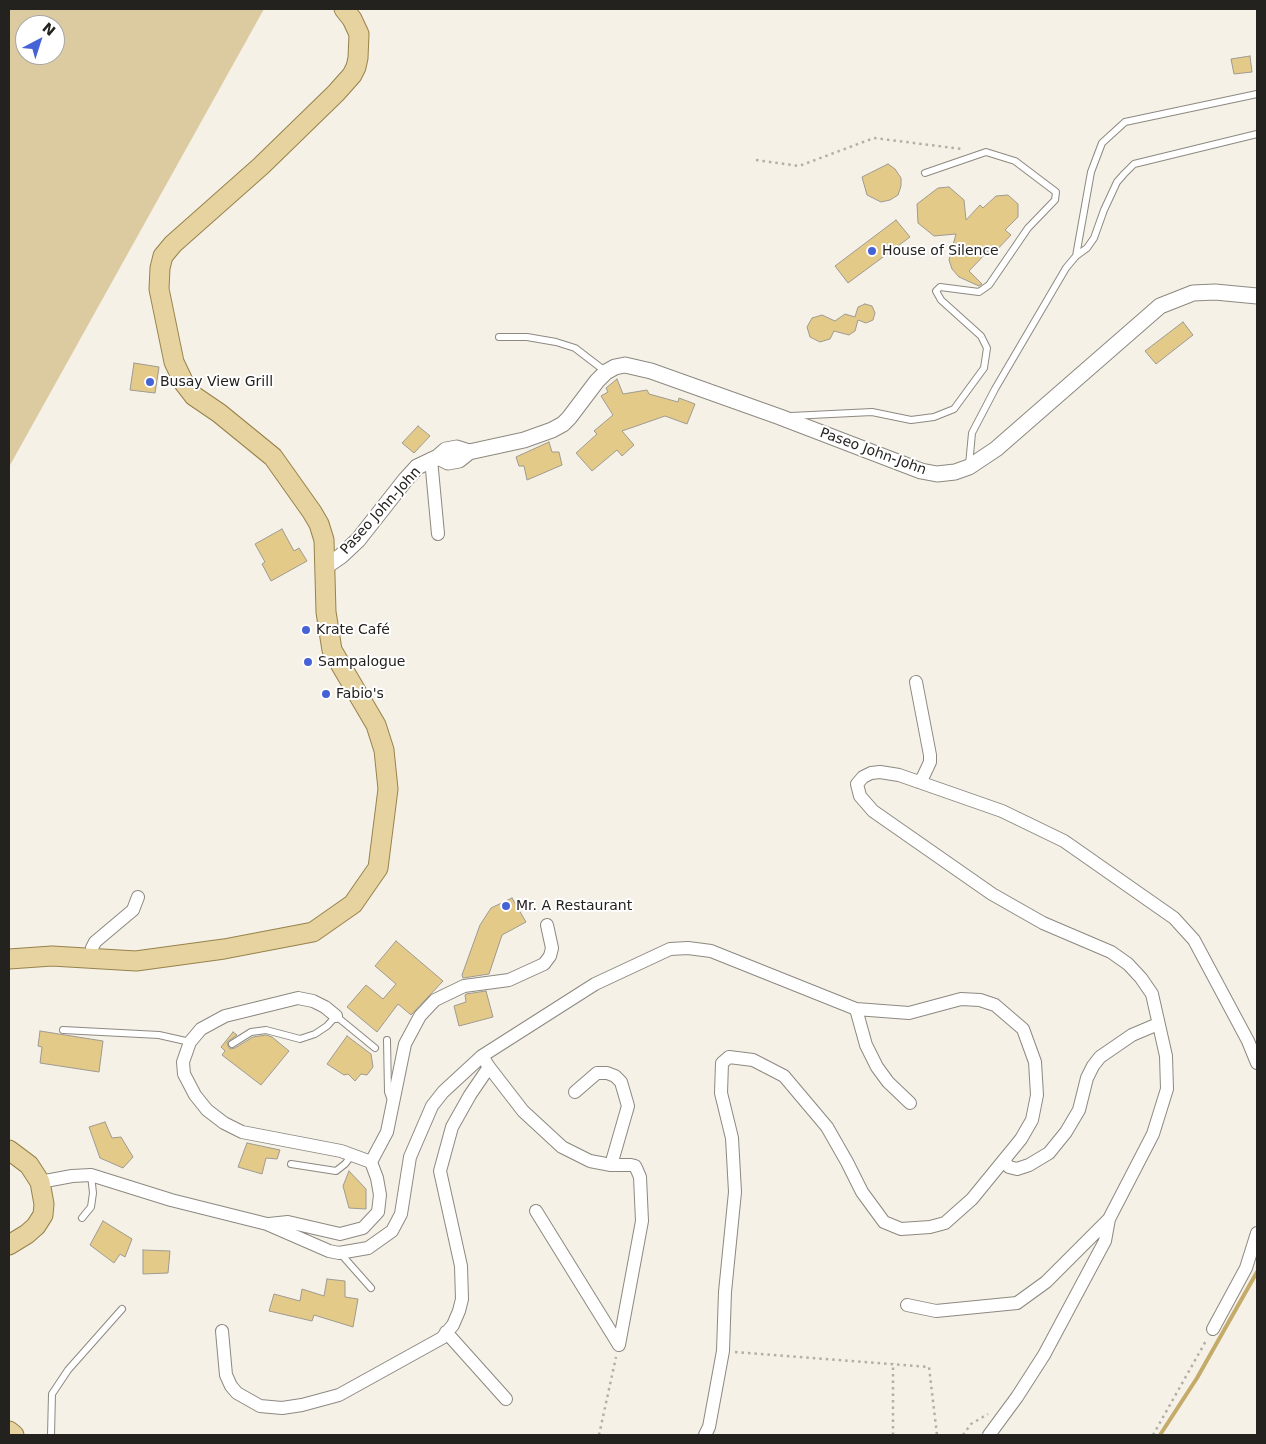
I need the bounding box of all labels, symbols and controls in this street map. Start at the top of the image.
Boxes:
north arrow [15,15,65,65]
text: N [39,19,59,39]
place label: House of Silence [882,243,999,259]
marker: House of Silence [866,245,878,257]
place label: Busay View Grill [160,374,273,390]
marker: Busay View Grill [144,376,156,388]
street label: Paseo John-John [817,425,929,479]
street label: Paseo John-John [337,464,425,558]
place label: Krate Café [316,622,390,638]
marker: Krate Café [300,624,312,636]
place label: Sampalogue [318,654,405,670]
marker: Sampalogue [302,656,314,668]
place label: Fabio's [336,686,384,702]
marker: Fabio's [320,688,332,700]
place label: Mr. A Restaurant [516,898,632,914]
marker: Mr. A Restaurant [500,900,512,912]

